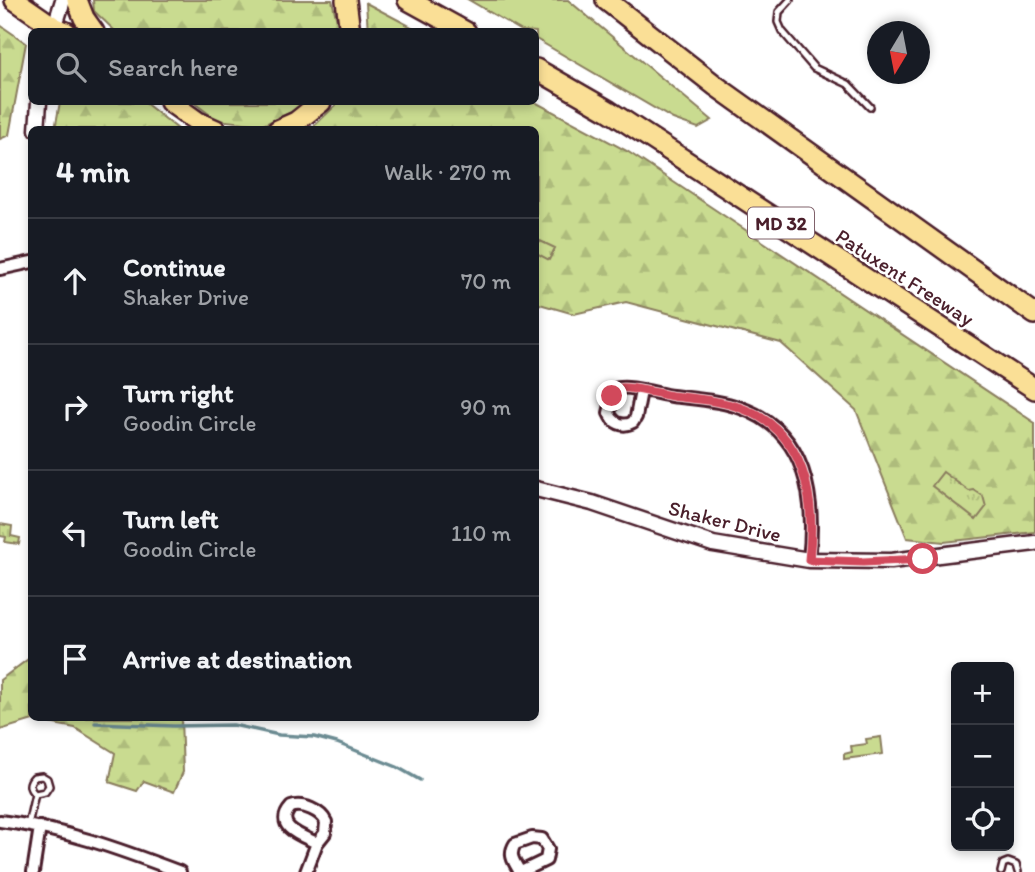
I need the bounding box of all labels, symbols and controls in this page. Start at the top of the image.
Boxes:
north arrow [867,21,930,84]
search box [28,28,539,105]
icon: search [52,48,90,86]
text: Search here [108,51,238,83]
text: 4 min [56,153,130,190]
text: Walk · 270 m [384,158,511,186]
road number: MD 32 [748,208,814,238]
street label: Patuxent Freeway [831,223,979,331]
text: Continue [123,251,226,283]
icon: ahead [56,262,94,300]
text: 70 m [461,267,511,295]
text: Shaker Drive [123,283,249,311]
text: Turn right [123,377,234,409]
route end [596,380,627,411]
icon: right [56,388,94,426]
text: 90 m [460,393,511,421]
text: Goodin Circle [123,409,256,437]
street label: Shaker Drive [666,495,784,547]
text: Turn left [123,503,219,535]
icon: left [56,514,94,552]
text: 110 m [451,519,511,547]
text: Goodin Circle [123,535,256,563]
route start [907,543,938,574]
icon: arrive [56,640,94,678]
text: Arrive at destination [123,643,352,675]
map controls [951,662,1014,851]
button: + [951,662,1014,725]
button: − [951,725,1014,788]
button: locate [951,788,1014,851]

